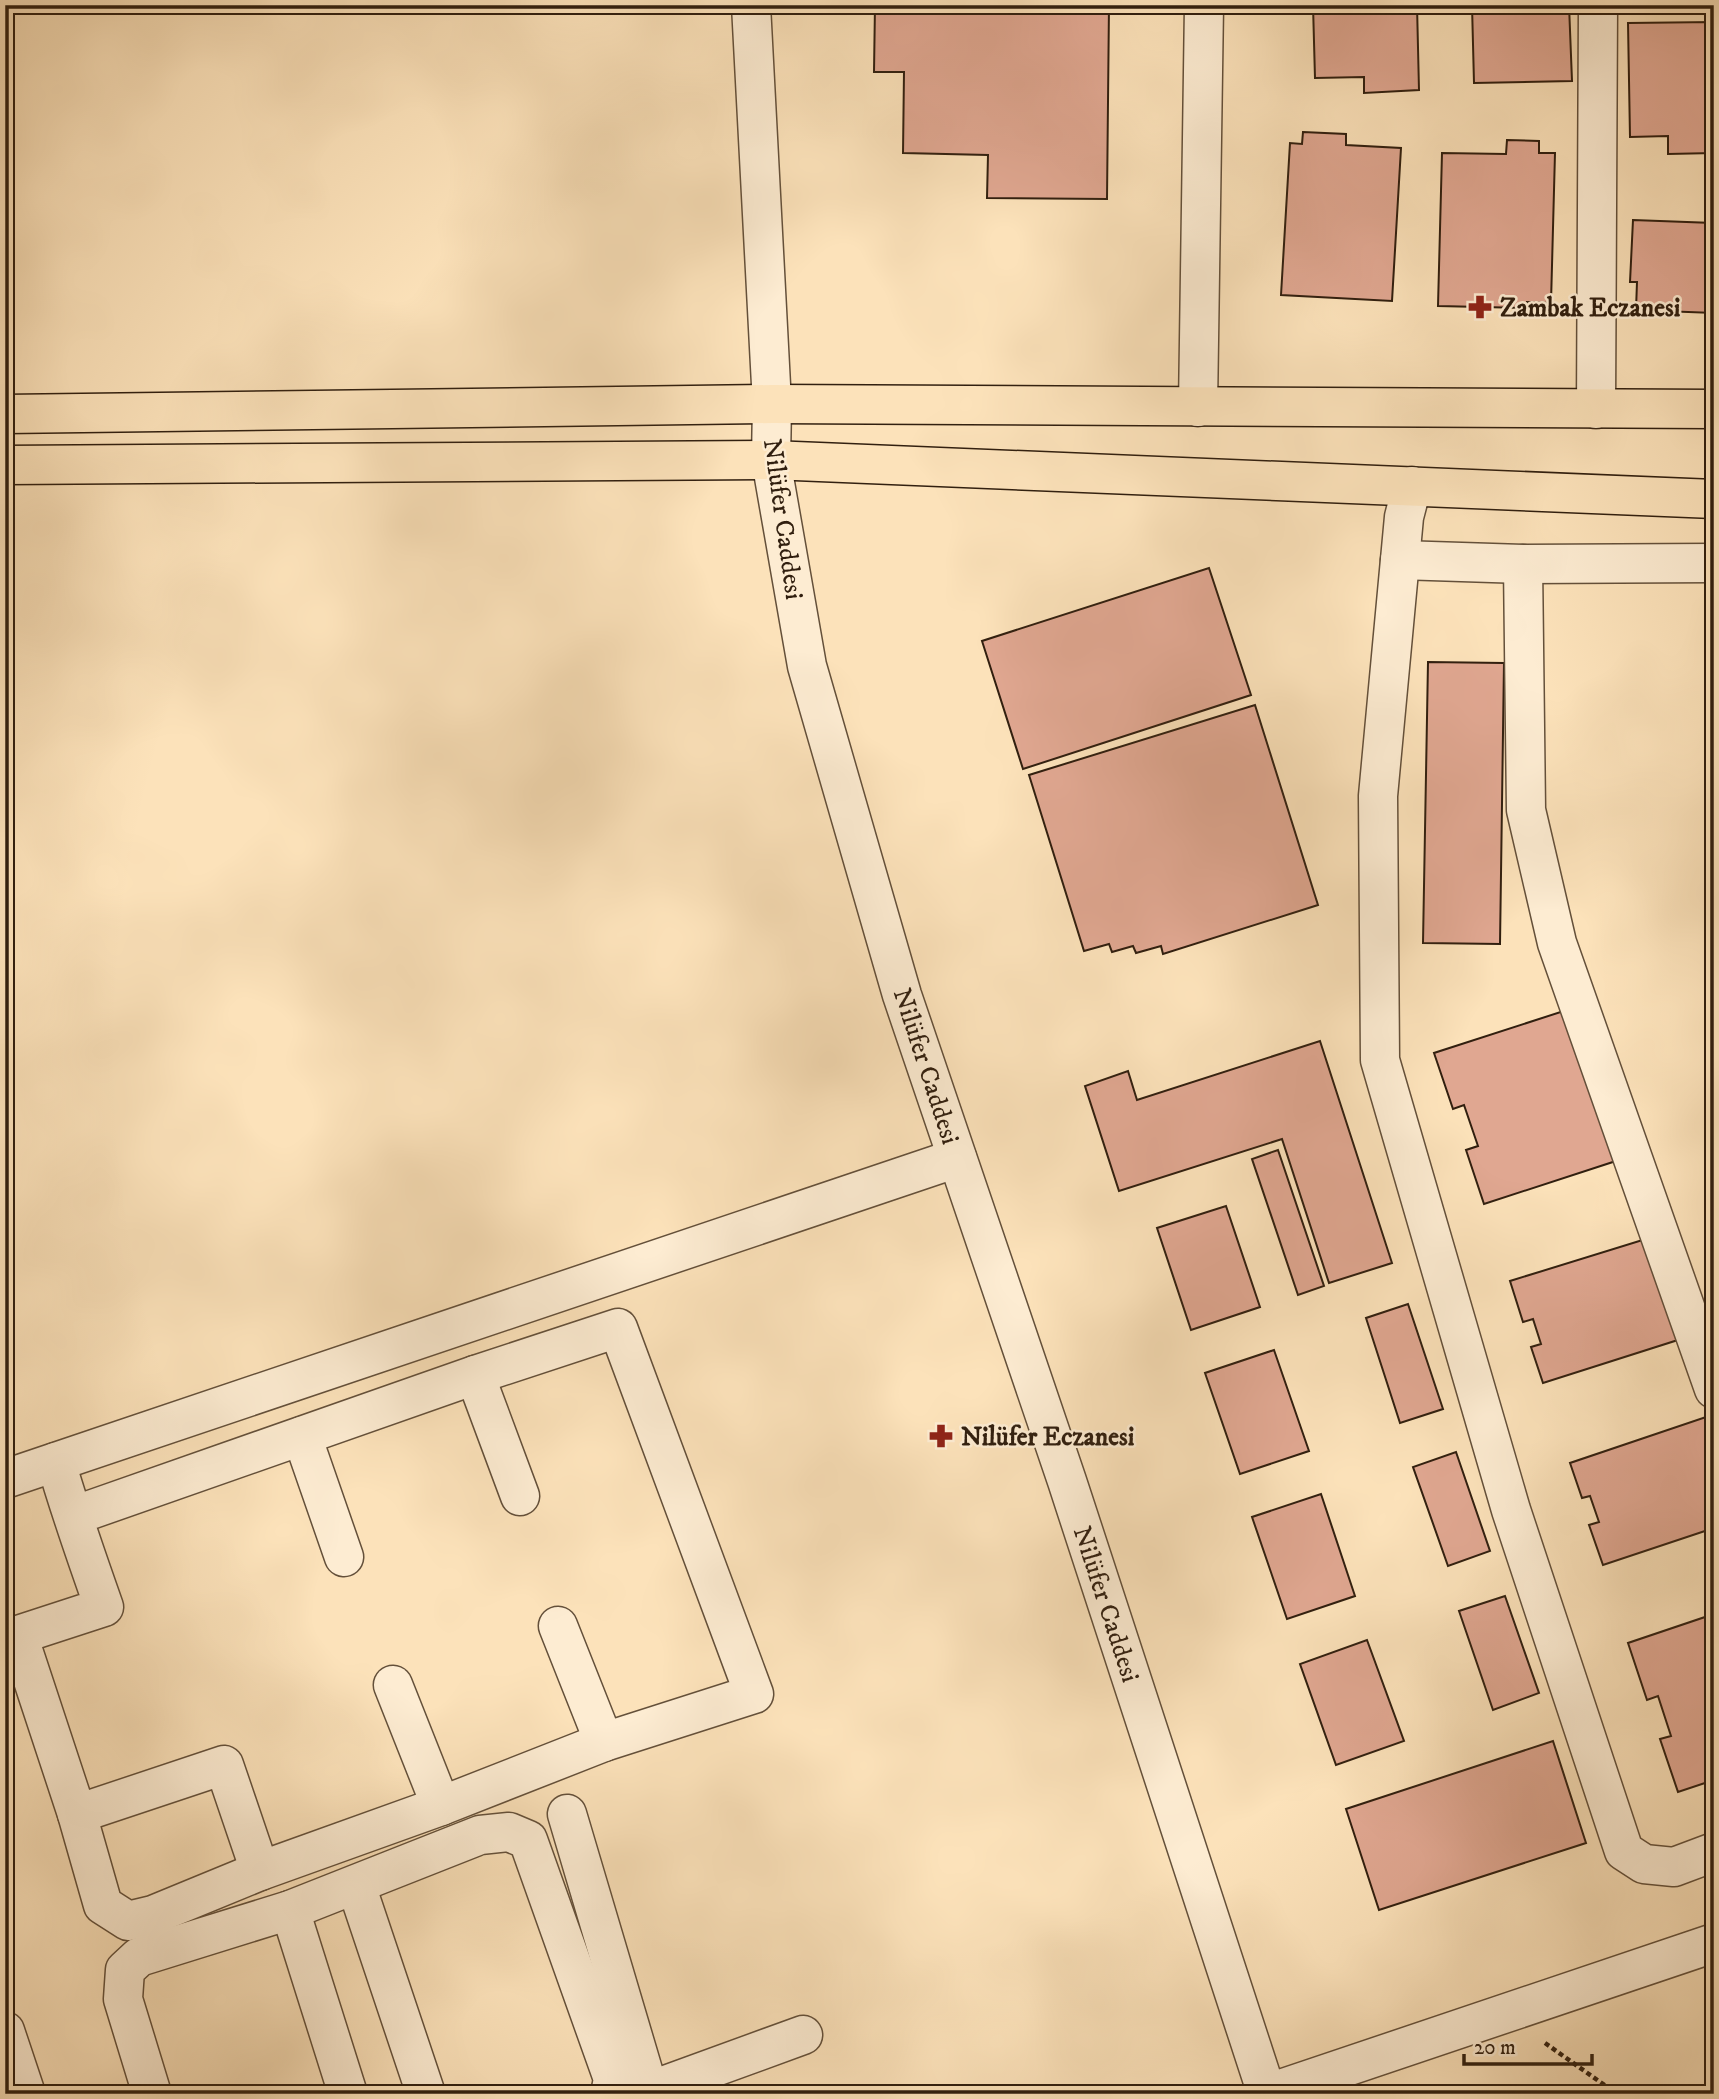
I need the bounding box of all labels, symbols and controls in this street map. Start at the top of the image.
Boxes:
place label: Zambak Eczanesi [1500,292,1681,325]
pharmacy icon: Zambak Eczanesi [1466,293,1494,321]
street label: Nilüfer Caddesi [755,437,810,602]
street label: Nilüfer Caddesi [885,984,966,1149]
place label: Nilüfer Eczanesi [961,1421,1135,1454]
pharmacy icon: Nilüfer Eczanesi [927,1422,955,1450]
street label: Nilüfer Caddesi [1065,1522,1146,1687]
scale bar [1464,2022,1591,2066]
text: 20 m [1474,2035,1516,2061]

